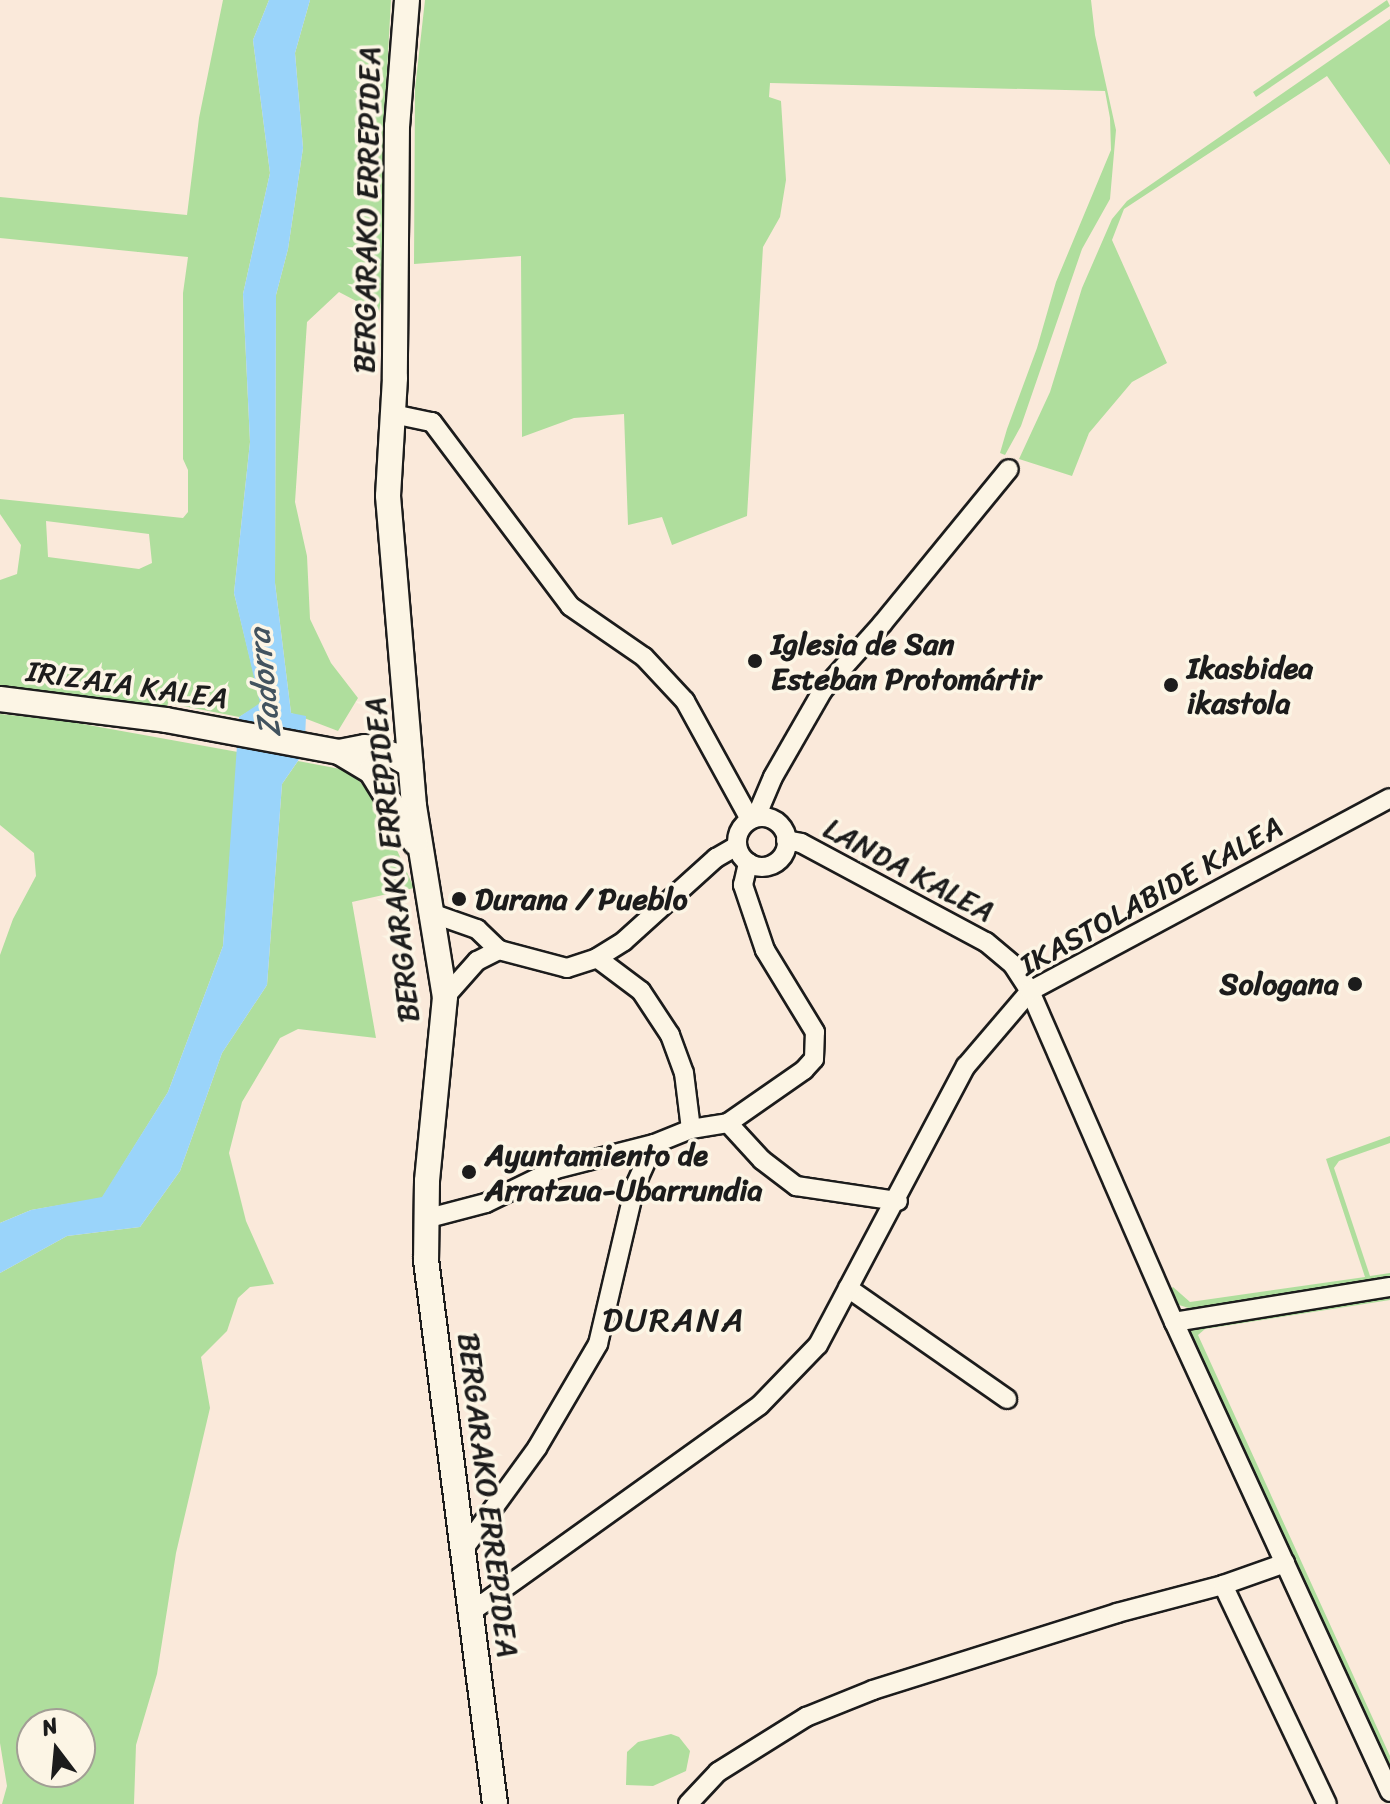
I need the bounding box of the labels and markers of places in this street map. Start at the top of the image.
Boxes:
place label: Iglesia de San Esteban Protomártir [771,626,1043,696]
place label: Ikasbidea ikastola [1187,650,1313,720]
marker: Iglesia de San Esteban Protomártir [746,652,764,670]
marker: Ikasbidea ikastola [1162,676,1180,694]
place label: Durana / Pueblo [475,881,688,917]
marker: Durana / Pueblo [450,890,468,908]
place label: Sologana [1220,966,1339,1002]
marker: Sologana [1346,975,1364,993]
place label: Ayuntamiento de Arratzua-Ubarrundia [485,1137,763,1208]
marker: Ayuntamiento de Arratzua-Ubarrundia [460,1163,478,1181]

